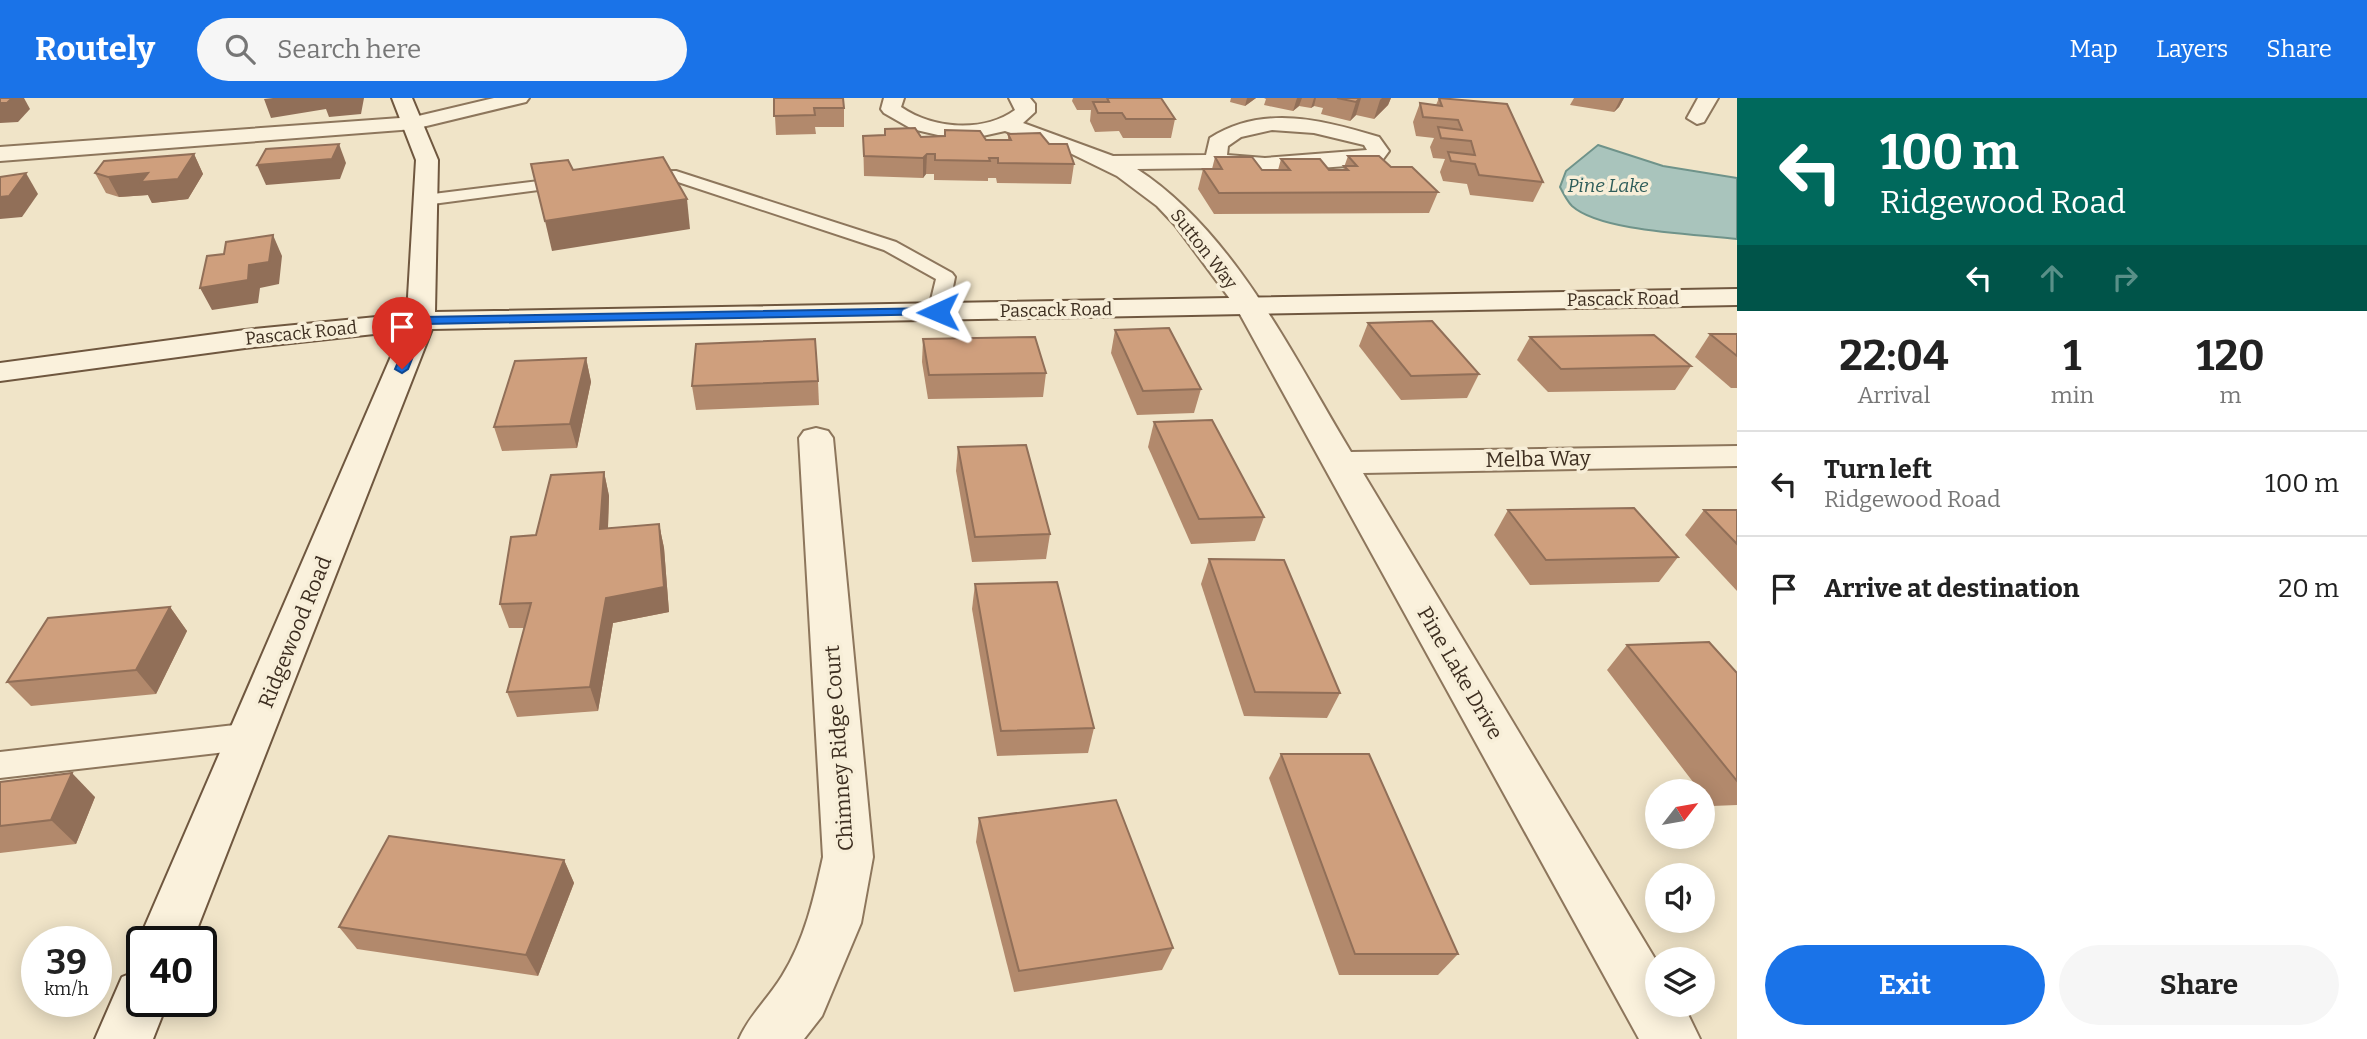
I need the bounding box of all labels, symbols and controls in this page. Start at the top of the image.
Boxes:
search box [197,18,687,81]
text: Routely [35,29,155,69]
icon: search [221,30,259,68]
text: Search here [277,34,421,65]
text: Map [2070,35,2118,63]
text: Layers [2156,35,2228,63]
text: Share [2266,35,2332,63]
text: 100 m [1880,123,2019,182]
icon: left [1765,126,1856,217]
water label: Pine Lake [1567,174,1649,197]
text: Ridgewood Road [1880,183,2126,221]
street label: Sutton Way [1166,205,1242,294]
icon: left [1960,259,1998,297]
icon: ahead [2033,259,2071,297]
icon: right [2106,259,2144,297]
position arrow [901,275,975,349]
street label: Pascack Road [1567,287,1680,311]
pin [372,297,432,369]
street label: Pascack Road [1000,298,1113,322]
icon: arrive [383,308,421,346]
street label: Pascack Road [244,316,358,350]
text: 22:04 [1839,331,1949,381]
text: 1 [2063,331,2081,381]
text: 120 [2196,331,2265,381]
text: Arrival [1857,381,1930,409]
text: min [2051,381,2094,409]
text: m [2220,381,2242,409]
street label: Melba Way [1485,445,1592,473]
text: Turn left [1824,454,1932,485]
icon: left [1765,465,1803,503]
text: 100 m [2265,468,2339,499]
text: Ridgewood Road [1824,485,2001,513]
street label: Ridgewood Road [253,552,337,712]
icon: arrive [1765,570,1803,608]
text: Arrive at destination [1824,573,2079,604]
text: 20 m [2278,573,2339,604]
street label: Pine Lake Drive [1411,602,1509,744]
street label: Chimney Ridge Court [819,644,859,852]
north arrow [1645,779,1715,849]
map controls [1645,779,1715,1017]
button: sound [1645,863,1715,933]
speed limit sign: 40 [126,926,217,1017]
text: 39 [46,941,87,983]
button: Exit [1765,945,2045,1025]
button: Share [2059,945,2339,1025]
button: layers [1645,947,1715,1017]
text: km/h [44,978,89,1000]

